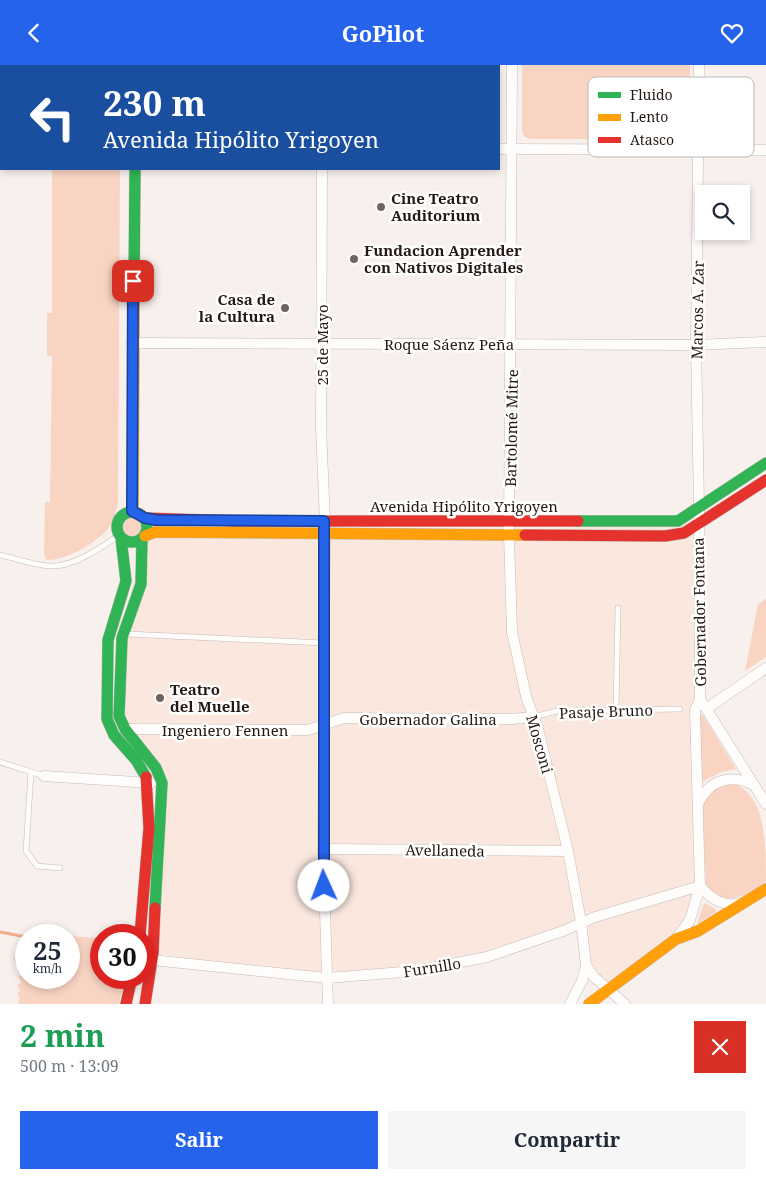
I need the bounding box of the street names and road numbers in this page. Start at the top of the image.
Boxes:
street label: Marcos A. Zar [686,260,708,360]
street label: 25 de Mayo [312,304,332,386]
street label: Roque Sáenz Peña [384,334,514,354]
street label: Bartolomé Mitre [500,369,522,487]
street label: Avenida Hipólito Yrigoyen [370,496,558,516]
street label: Gobernador Fontana [688,537,710,687]
street label: Pasaje Bruno [559,699,653,723]
street label: Gobernador Galina [359,709,497,729]
street label: Mosconi [522,712,558,776]
street label: Ingeniero Fennen [162,720,289,740]
street label: Avellaneda [405,839,485,861]
street label: Furnillo [402,953,462,981]

